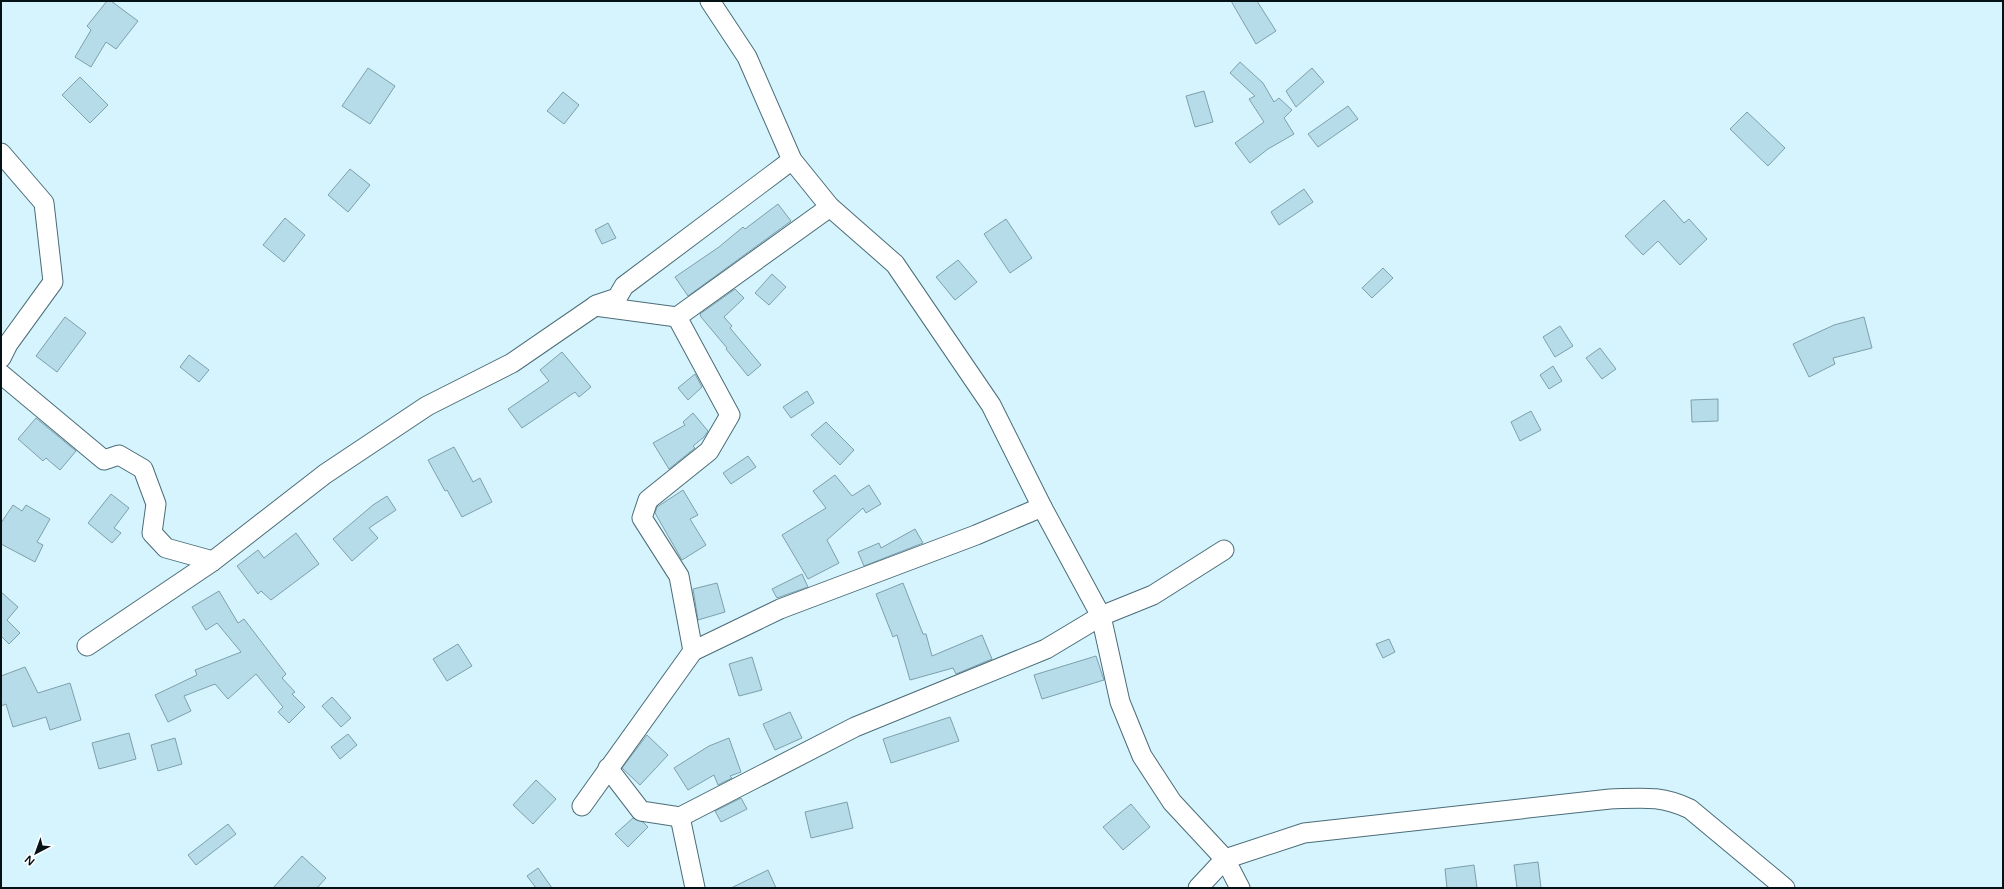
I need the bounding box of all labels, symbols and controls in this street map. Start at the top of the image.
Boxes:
north arrow [16,833,56,873]
text: N [22,852,37,868]

